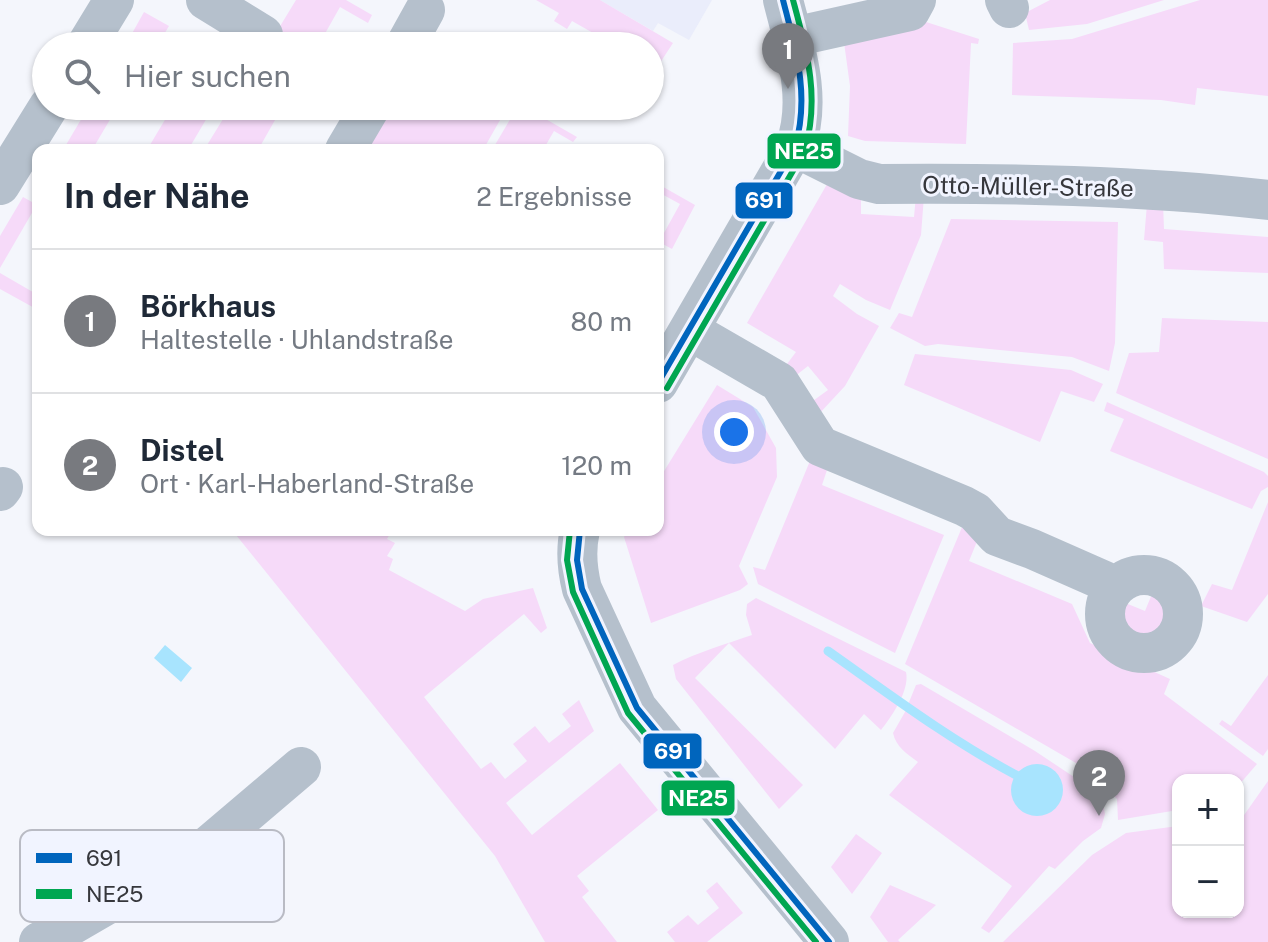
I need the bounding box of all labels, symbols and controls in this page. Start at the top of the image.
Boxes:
pin: 1 [762,23,814,89]
search box [32,32,664,120]
icon: search [60,54,104,98]
text: Hier suchen [124,58,291,94]
line badge: NE25 [766,132,842,170]
text: NE25 [774,138,834,164]
street label: Otto-Müller-Straße [922,170,1134,202]
text: In der Nähe [64,176,250,216]
text: 2 Ergebnisse [476,181,632,212]
line badge: 691 [734,181,794,220]
text: 691 [745,187,783,213]
text: Börkhaus [140,288,276,324]
text: 1 [84,306,96,337]
text: 80 m [571,306,632,337]
text: Haltestelle · Uhlandstraße [140,324,454,355]
your location [714,412,754,452]
text: Distel [140,432,225,468]
text: 2 [82,450,98,481]
text: 120 m [561,450,632,481]
text: Ort · Karl-Haberland-Straße [140,468,474,499]
line badge: 691 [642,732,703,770]
text: 691 [654,738,692,764]
pin: 2 [1073,750,1125,816]
map controls [1172,774,1244,918]
button: + [1172,774,1244,846]
line badge: NE25 [660,779,736,817]
text: NE25 [668,785,728,811]
legend [20,830,284,922]
text: 691 [86,845,122,871]
button: − [1172,846,1244,918]
text: NE25 [86,881,143,907]

